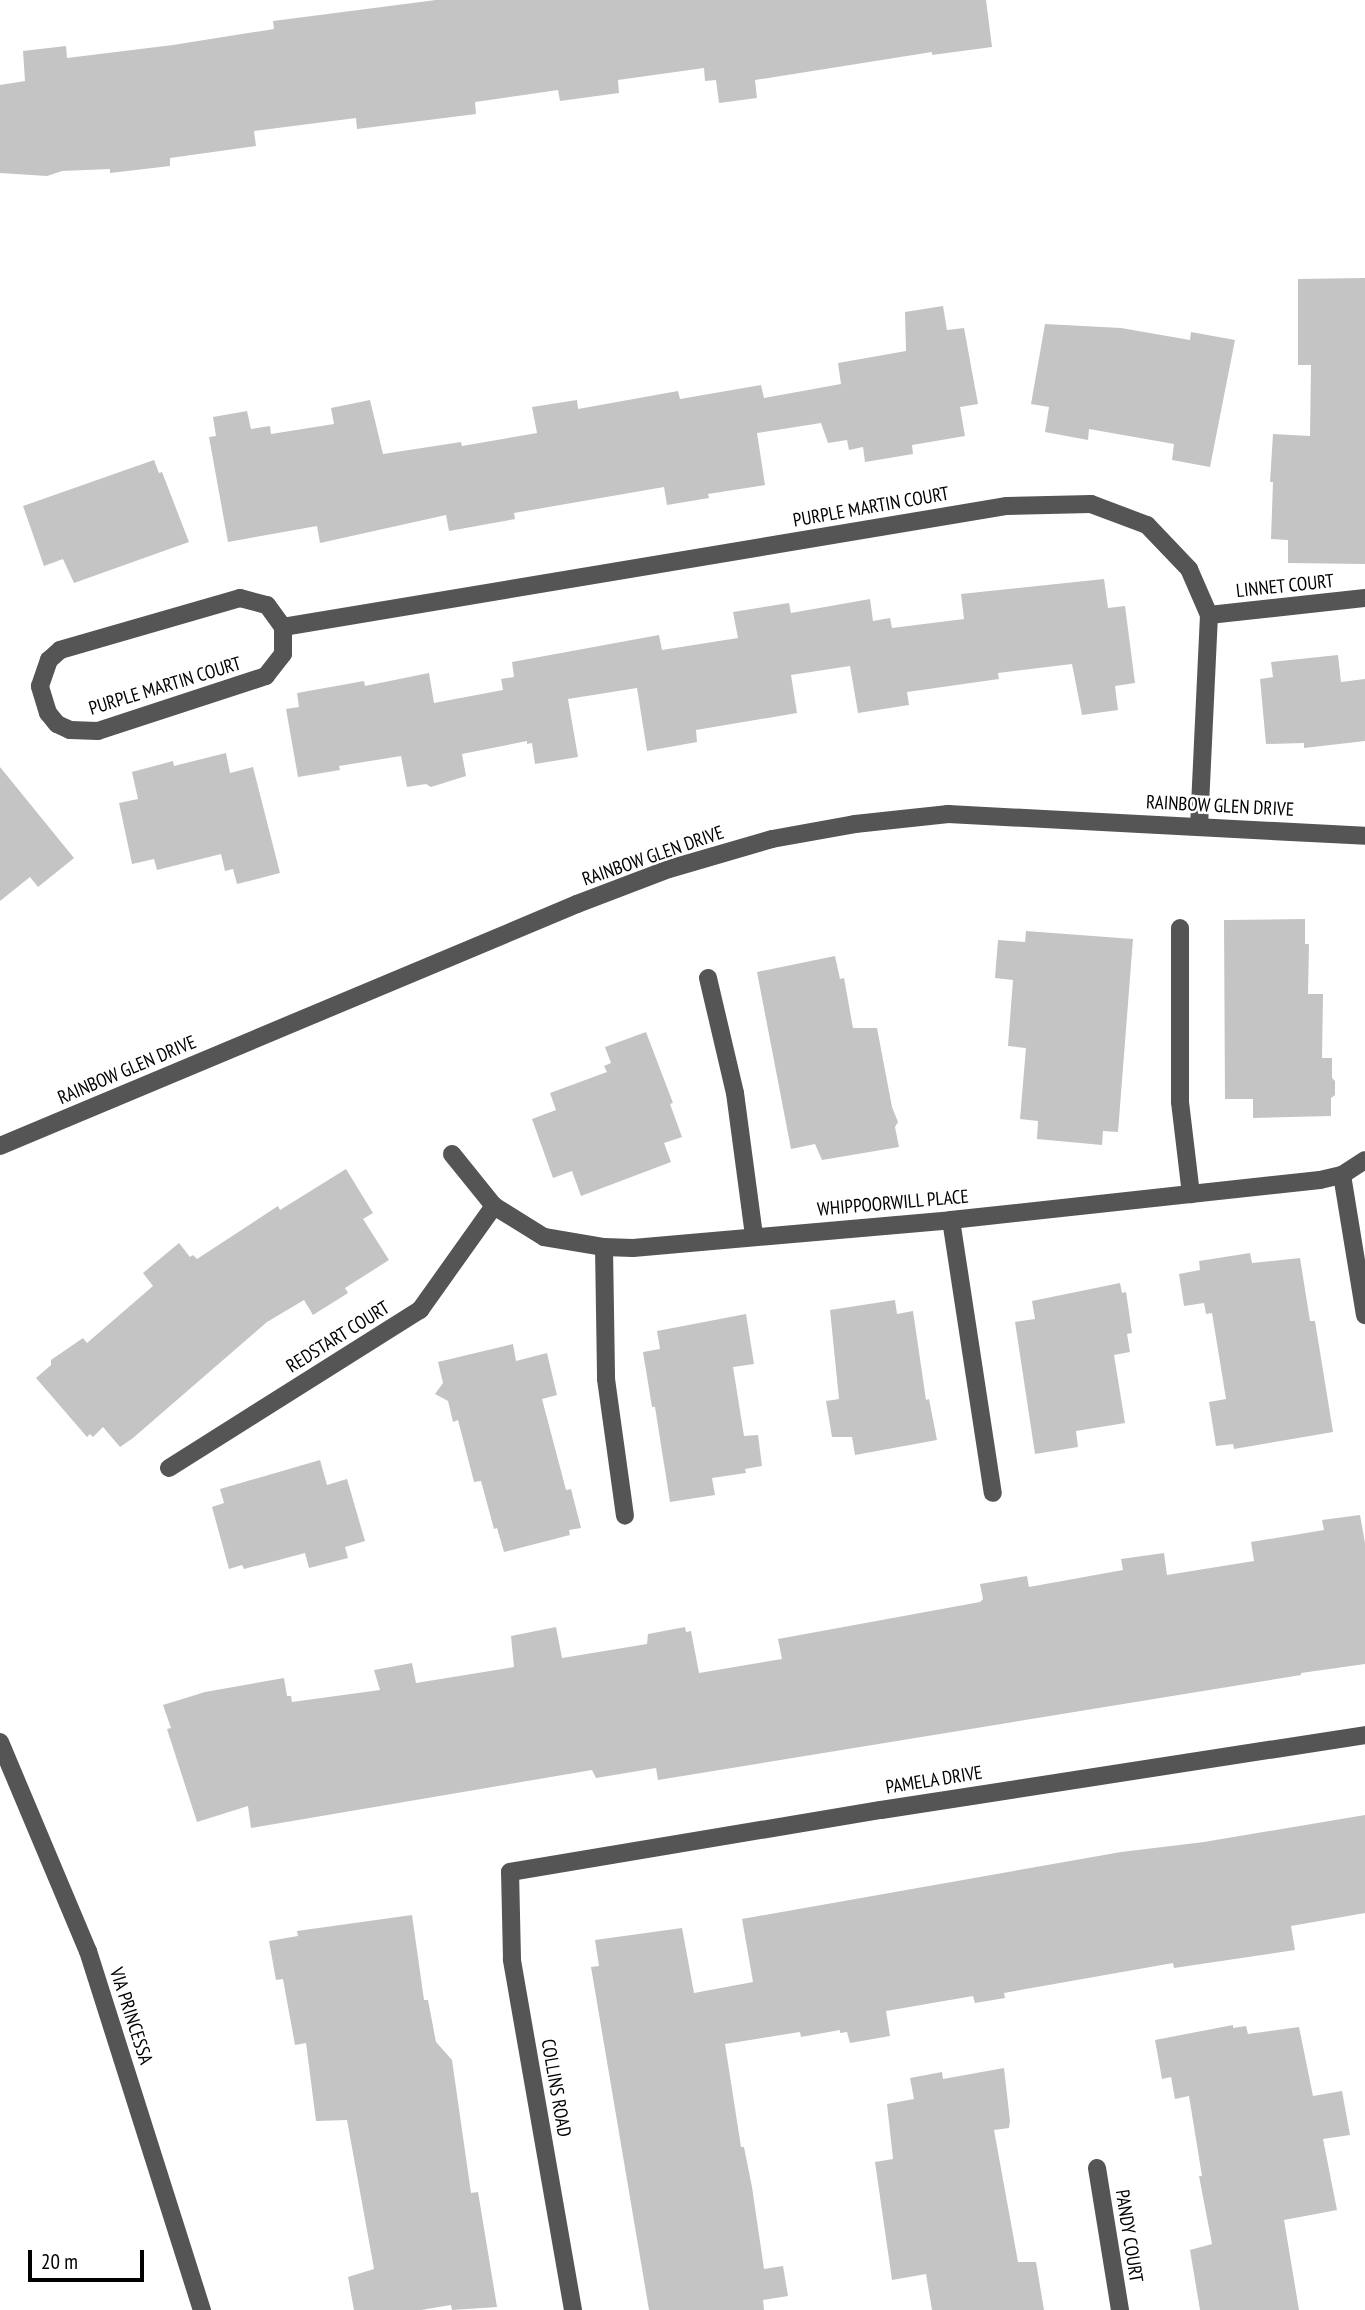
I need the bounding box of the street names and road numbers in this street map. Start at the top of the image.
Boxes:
street label: PURPLE MARTIN COURT [791,482,951,532]
street label: LINNET COURT [1235,570,1335,602]
street label: PURPLE MARTIN COURT [86,652,244,720]
street label: RAINBOW GLEN DRIVE [1145,791,1295,821]
street label: RAINBOW GLEN DRIVE [579,821,727,891]
street label: RAINBOW GLEN DRIVE [54,1031,200,1109]
street label: WHIPPOORWILL PLACE [816,1185,970,1221]
street label: REDSTART COURT [282,1296,394,1378]
street label: PAMELA DRIVE [884,1761,984,1799]
street label: VIA PRINCESSA [105,1965,157,2067]
street label: COLLINS ROAD [536,2037,576,2139]
street label: PANDY COURT [1110,2188,1148,2284]

